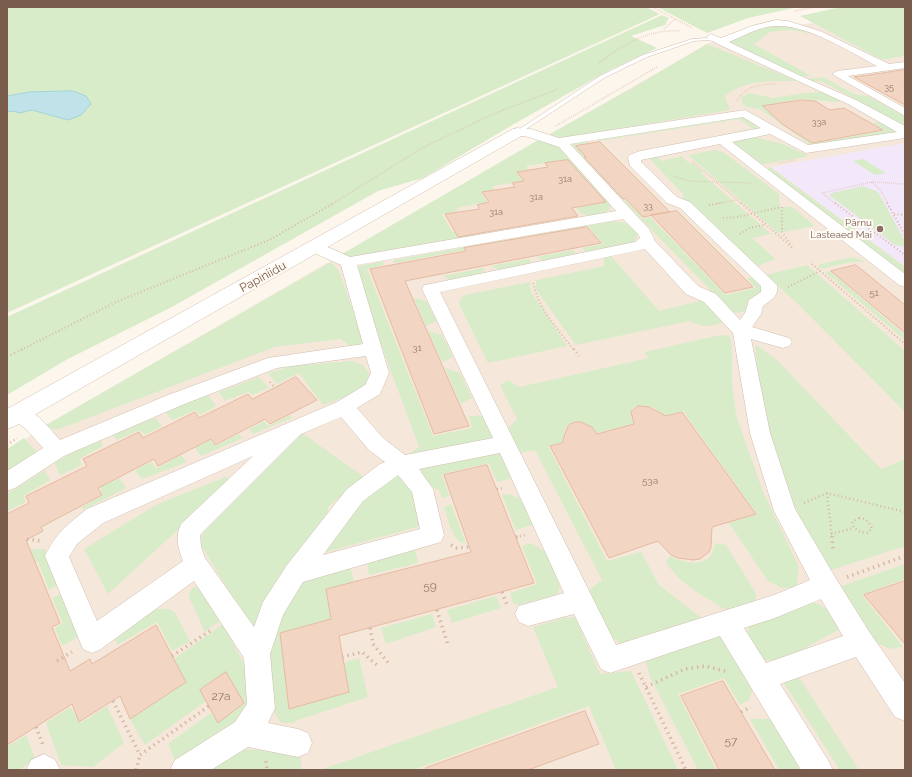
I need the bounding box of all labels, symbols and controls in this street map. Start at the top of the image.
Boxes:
house number: 35 [884,82,894,92]
house number: 33a [812,117,826,127]
house number: 31a [558,174,572,184]
house number: 31a [529,192,543,202]
house number: 33 [643,201,653,211]
house number: 31a [489,207,503,217]
place label: Pärnu Lasteaed Mai [810,217,872,240]
marker: Pärnu Lasteaed Mai [875,224,885,234]
street label: Papiniidu [237,258,289,296]
house number: 51 [869,287,879,299]
house number: 31 [412,342,422,354]
house number: 53a [642,475,658,487]
house number: 59 [423,579,437,593]
house number: 27a [211,689,231,703]
house number: 57 [725,734,737,748]

